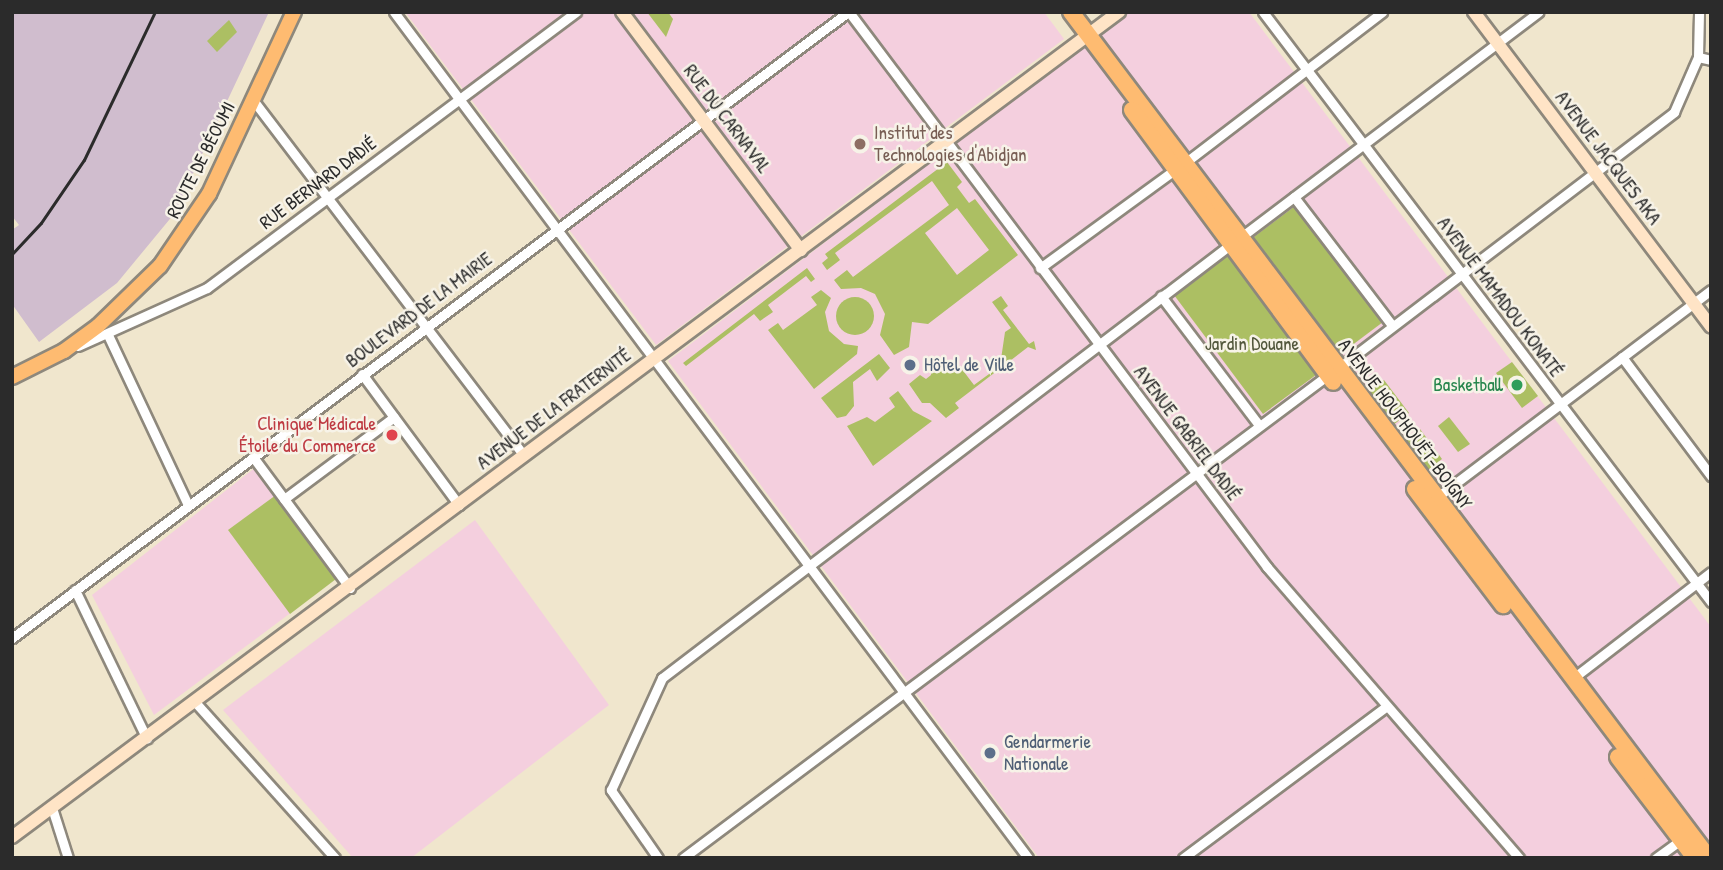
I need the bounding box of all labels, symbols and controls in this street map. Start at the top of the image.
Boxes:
street label: RUE DU CARNAVAL [679,60,775,178]
street label: AVENUE JACQUES AKA [1550,87,1666,229]
street label: ROUTE DE BÉOUMI [162,98,240,222]
place label: Institut des Technologies d'Abidjan [874,122,1027,166]
street label: RUE BERNARD DADIÉ [255,132,381,234]
marker: Institut des Technologies d'Abidjan [852,136,868,152]
street label: AVENUE MAMADOU KONATÉ [1432,213,1568,381]
street label: BOULEVARD DE LA MAIRIE [341,248,497,372]
park label: Jardin Douane [1205,333,1299,355]
street label: AVENUE HOUPHOUËT-BOIGNY [1333,334,1477,514]
street label: AVENUE DE LA FRATERNITÉ [472,344,636,474]
place label: Hôtel de Ville [924,354,1014,376]
marker: Hôtel de Ville [902,357,918,373]
street label: AVENUE GABRIEL DADIÉ [1129,361,1245,505]
place label: Basketball [1433,374,1503,396]
marker: Basketball [1509,377,1525,393]
place label: Clinique Médicale Étoile du Commerce [239,413,376,457]
marker: Clinique Médicale Étoile du Commerce [382,425,402,445]
place label: Gendarmerie Nationale [1004,731,1091,775]
marker: Gendarmerie Nationale [982,745,998,761]

